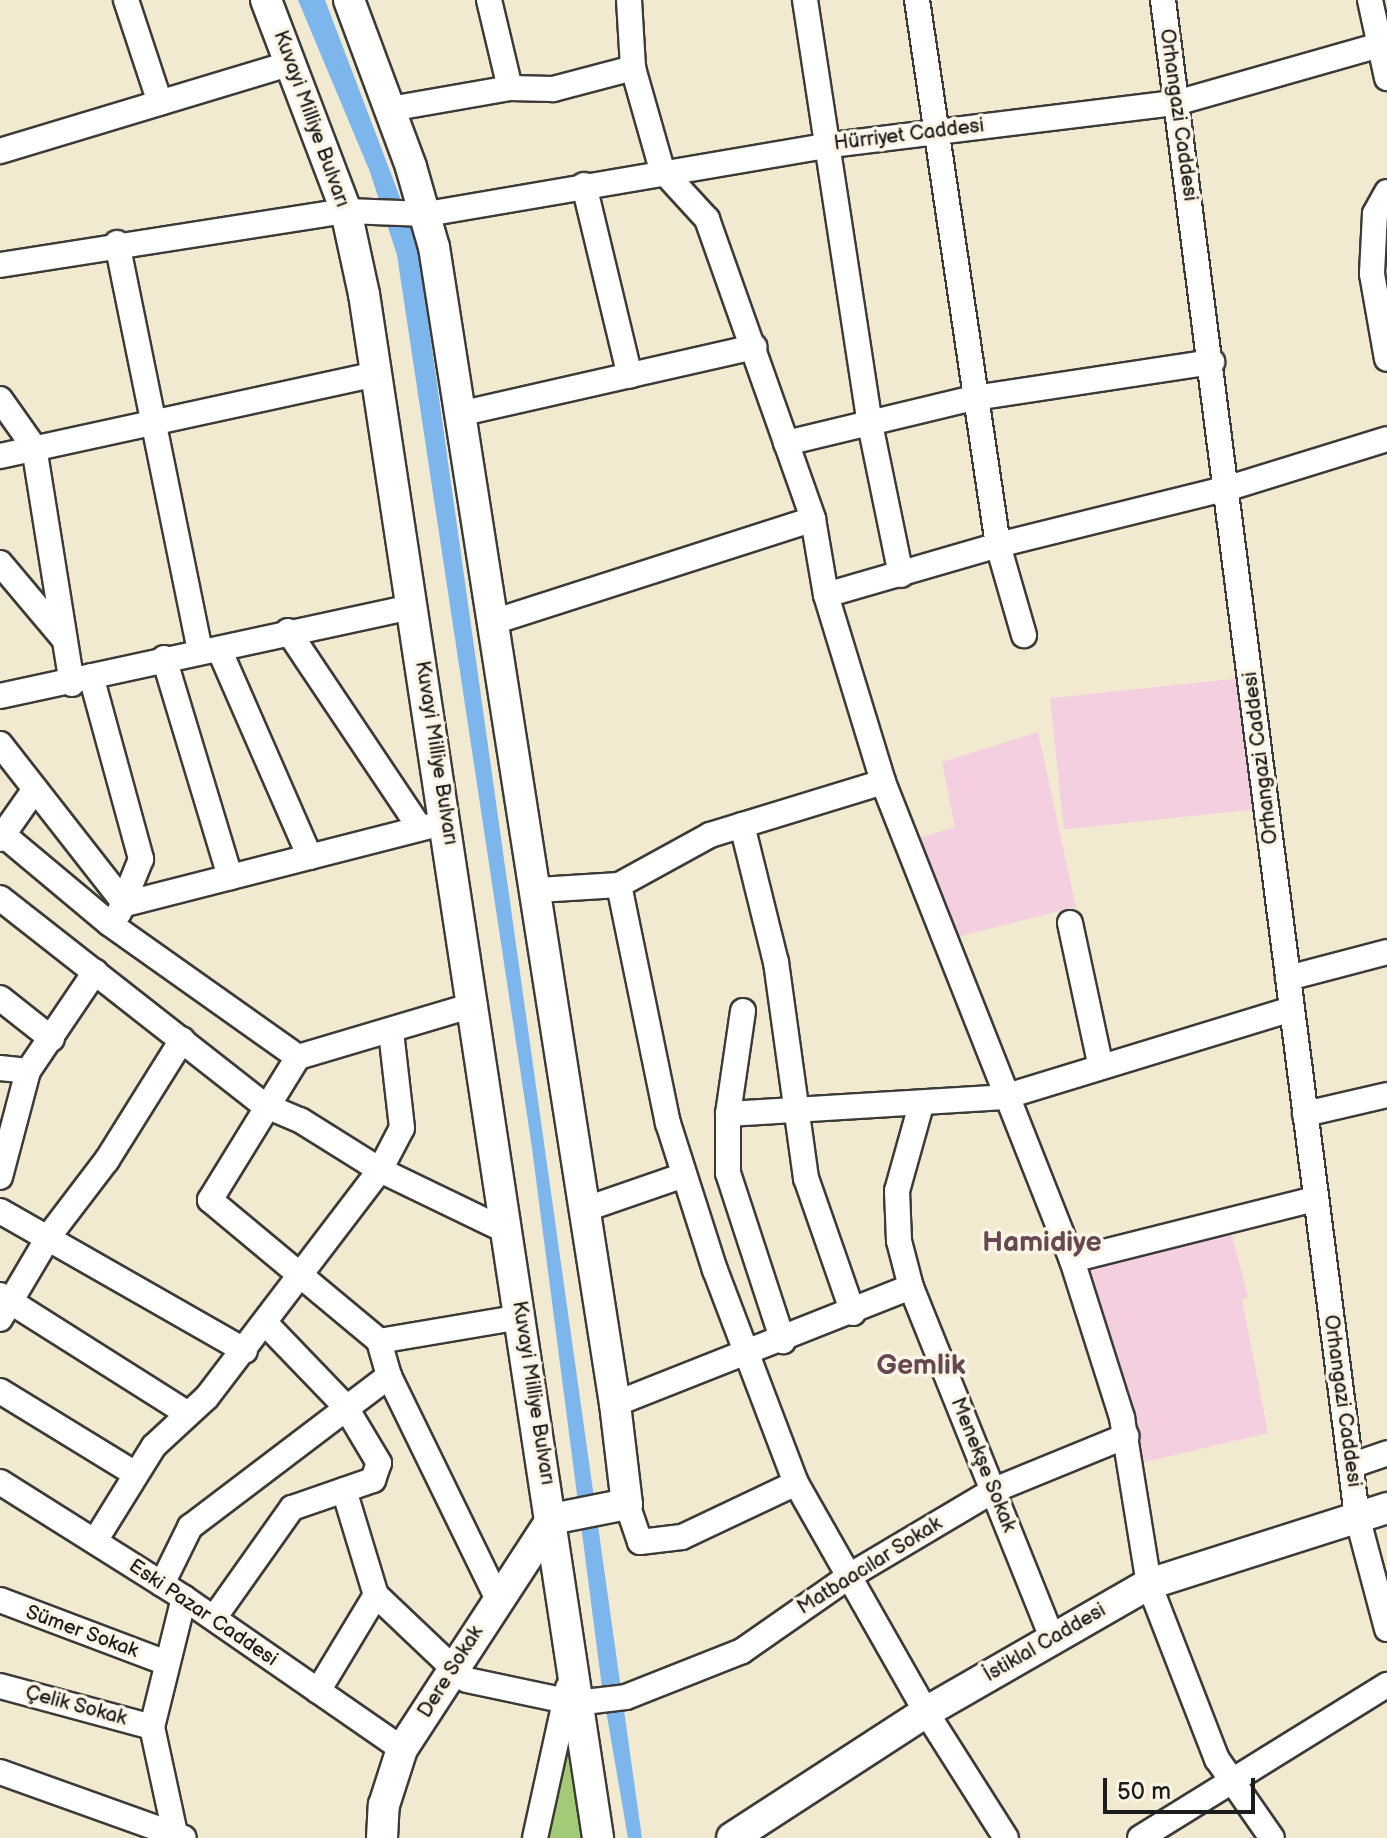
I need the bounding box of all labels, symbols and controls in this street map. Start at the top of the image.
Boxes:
street label: Kuvayi Milliye Bulvarı [268,27,354,211]
street label: Orhangazi Caddesi [1154,27,1202,203]
street label: Hürriyet Caddesi [833,114,985,156]
street label: Kuvayi Milliye Bulvarı [410,659,462,847]
street label: Orhangazi Caddesi [1239,670,1283,846]
district label: Hamidiye [982,1226,1102,1260]
street label: Kuvayi Milliye Bulvarı [507,1299,559,1487]
street label: Orhangazi Caddesi [1318,1313,1366,1489]
district label: Gemlik [876,1349,966,1383]
street label: Menekşe Sokak [945,1394,1021,1536]
street label: Matbaacılar Sokak [793,1512,947,1620]
street label: Eski Pazar Caddesi [124,1554,282,1672]
street label: İstiklal Caddesi [980,1598,1110,1688]
street label: Sümer Sokak [22,1600,142,1664]
street label: Dere Sokak [413,1621,489,1723]
street label: Çelik Sokak [22,1681,130,1731]
scale bar [1107,1762,1259,1812]
text: 50 m [1117,1777,1171,1806]

